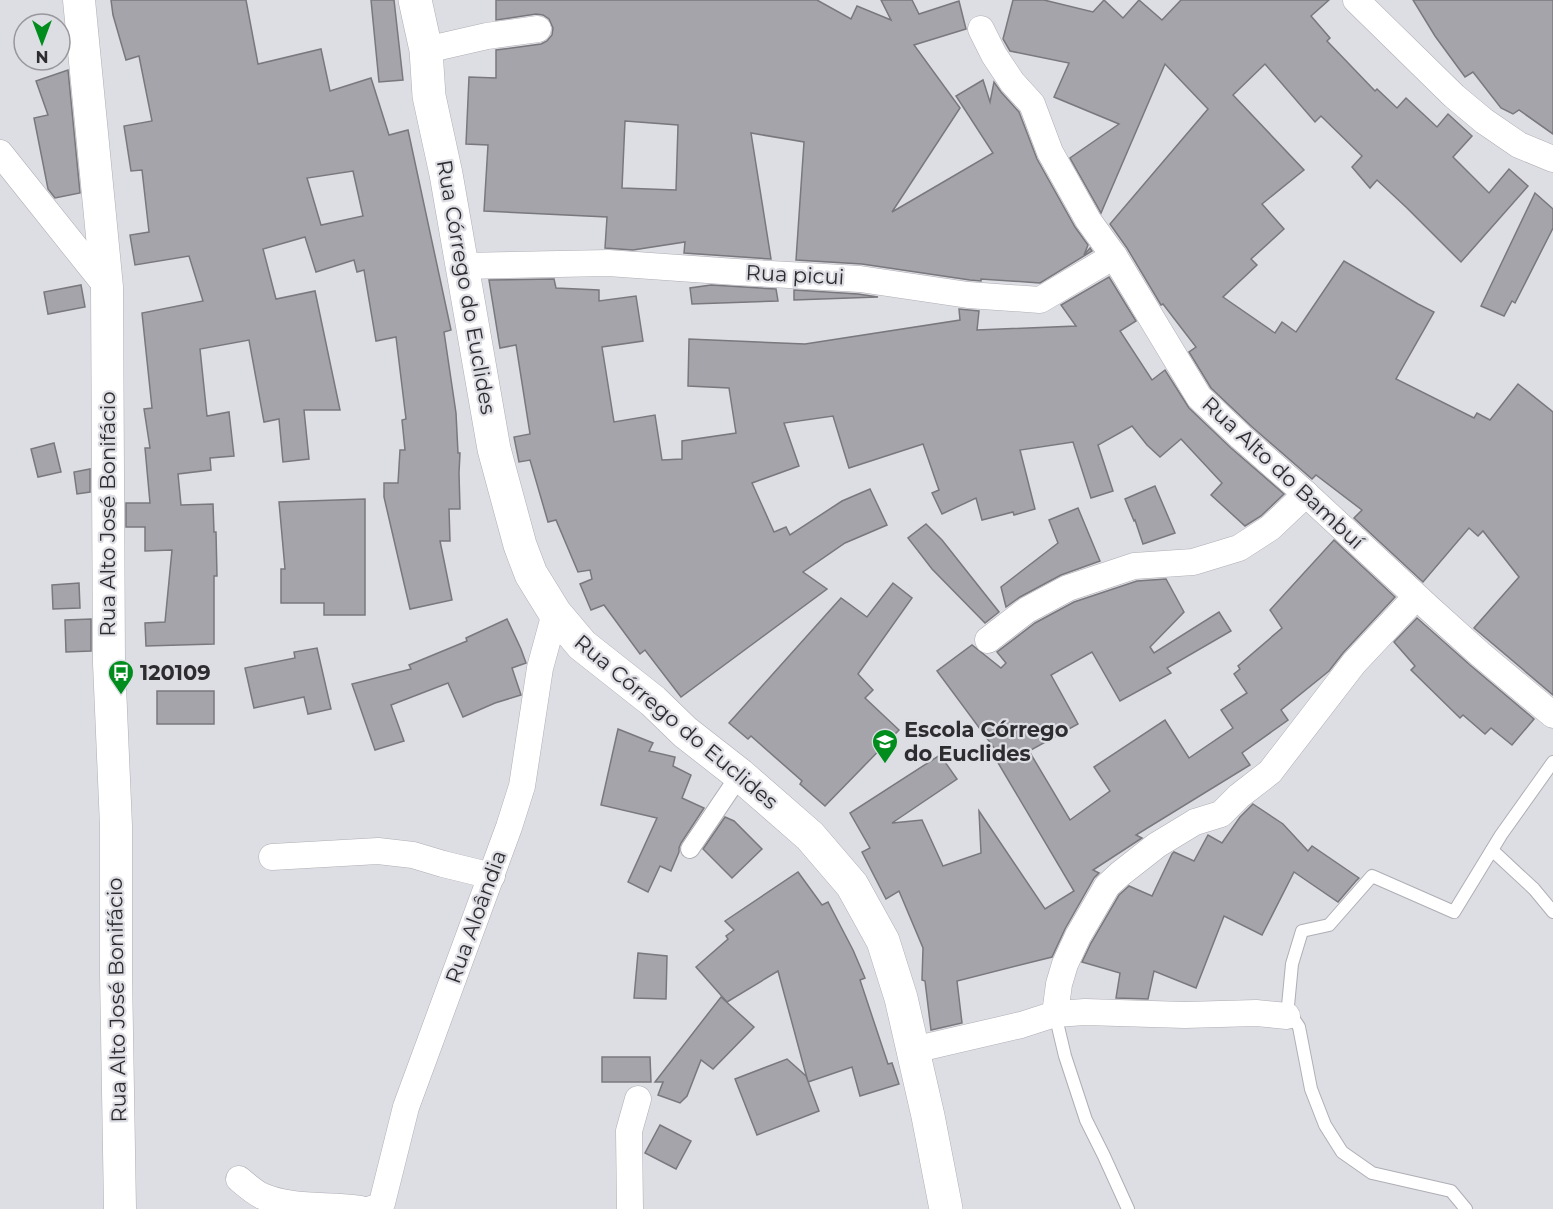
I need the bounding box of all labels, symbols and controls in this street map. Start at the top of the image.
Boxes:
north arrow [12,12,72,72]
text: N [36,47,48,66]
street label: Rua Córrego do Euclides [432,158,501,416]
street label: Rua picui [745,259,845,290]
street label: Rua Alto José Bonifácio [95,391,120,637]
street label: Rua Alto do Bambuí [1197,391,1370,555]
street label: Rua Córrego do Euclides [569,629,783,814]
bus stop icon: 120109 [106,658,136,696]
place label: 120109 [140,660,211,685]
place label: Escola Córrego do Euclides [904,717,1069,766]
school or university icon: Escola Córrego do Euclides [870,727,900,765]
street label: Rua Aloândia [440,847,511,987]
street label: Rua Alto José Bonifácio [102,877,131,1123]

